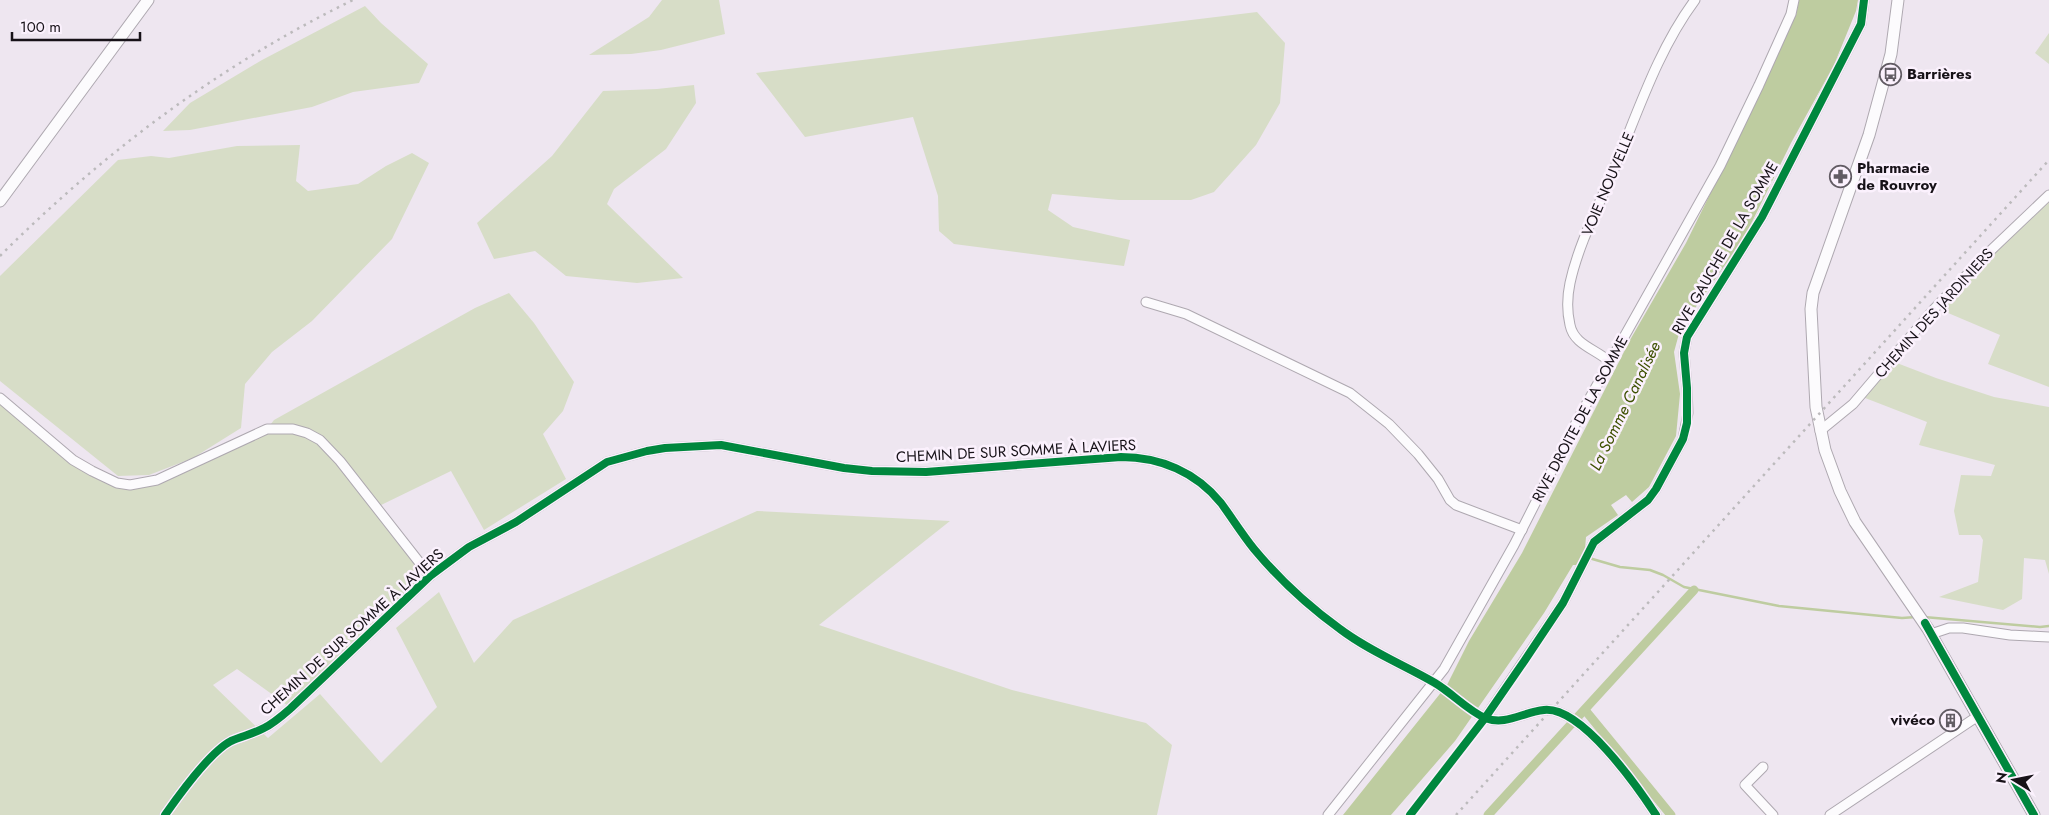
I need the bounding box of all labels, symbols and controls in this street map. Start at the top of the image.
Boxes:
scale bar [12,10,140,42]
text: 100 m [20,16,61,38]
bus stop icon: Barrières [1879,62,1903,86]
place label: Barrières [1907,63,1972,85]
street label: VOIE NOUVELLE [1576,129,1640,239]
place label: Pharmacie de Rouvroy [1857,157,1937,196]
street label: RIVE GAUCHE DE LA SOMME [1666,158,1784,338]
pharmacy icon: Pharmacie de Rouvroy [1829,165,1853,189]
street label: CHEMIN DES JARDINIERS [1870,243,1998,383]
street label: RIVE DROITE DE LA SOMME [1527,332,1633,506]
water label: La Somme Canalisée [1584,338,1666,474]
street label: CHEMIN DE SUR SOMME À LAVIERS [895,434,1137,468]
street label: CHEMIN DE SUR SOMME À LAVIERS [255,543,449,721]
building icon: vivéco [1939,708,1963,732]
place label: vivéco [1889,709,1935,731]
north arrow [1989,755,2039,805]
text: N [1990,771,2012,785]

